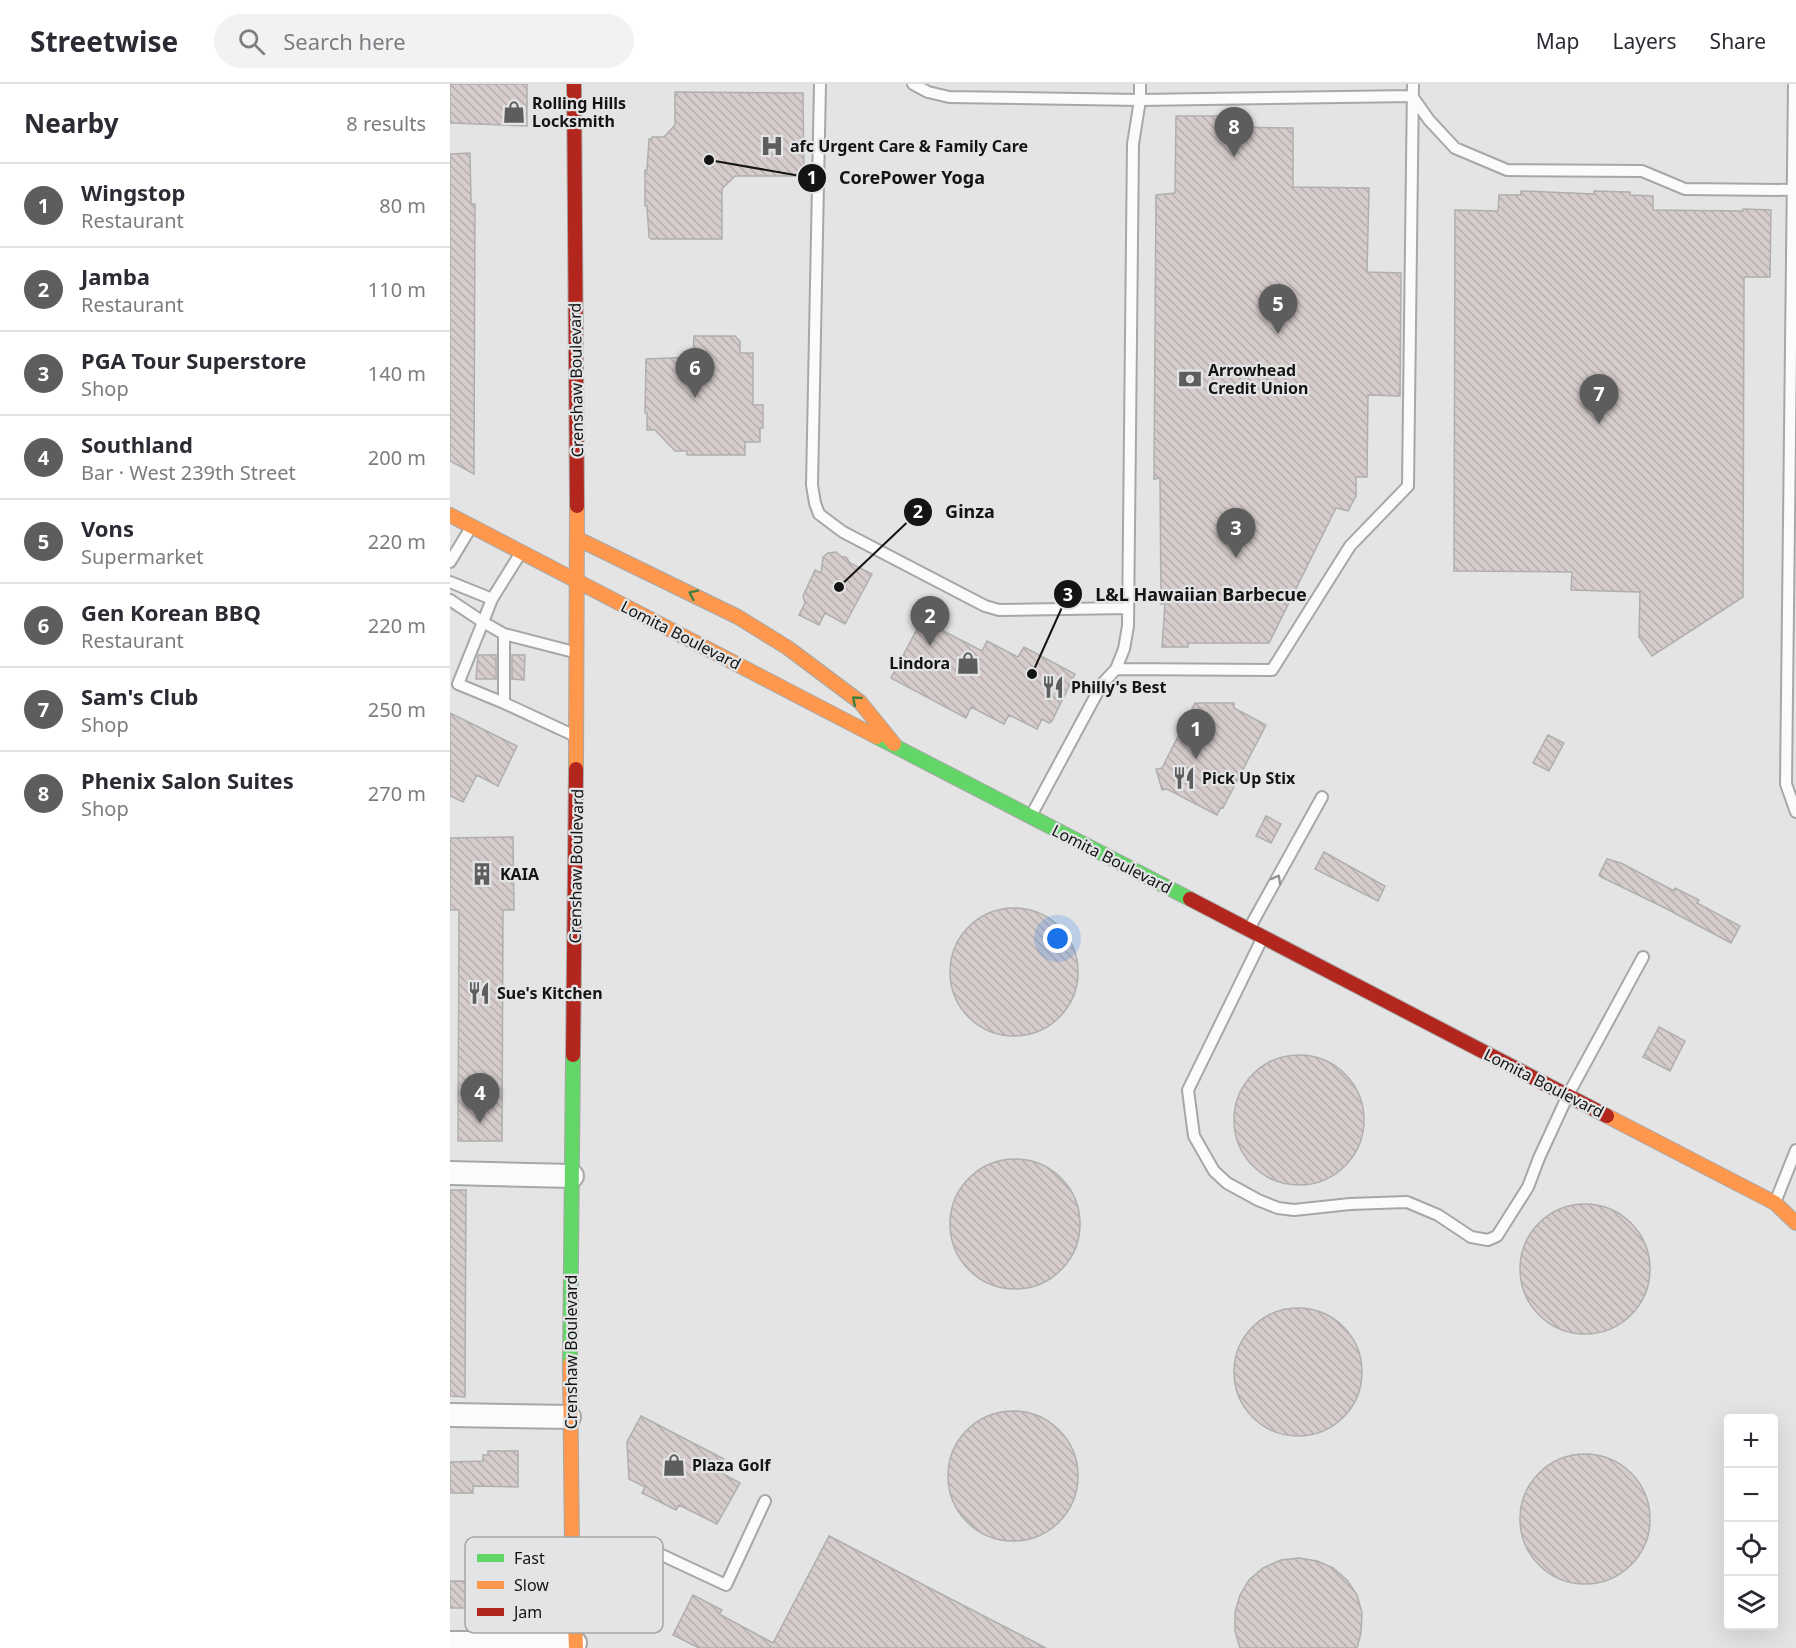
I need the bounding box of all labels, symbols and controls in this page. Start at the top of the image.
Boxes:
search box [214,14,634,68]
text: Streetwise [30,22,178,60]
icon: search [235,25,268,58]
text: Search here [283,26,406,56]
text: Map [1536,27,1580,55]
text: Layers [1613,27,1677,55]
text: Share [1710,27,1766,55]
place label: Rolling Hills Locksmith [532,92,626,132]
shop icon: Rolling Hills Locksmith [501,99,527,125]
text: Nearby [24,105,119,141]
pin: 8 [1214,107,1254,157]
text: 8 results [346,110,426,137]
hospital icon: afc Urgent Care & Family Care [759,133,785,159]
place label: afc Urgent Care & Family Care [790,135,1028,157]
callout: CorePower Yoga [797,160,997,196]
text: 1 [807,165,817,189]
text: CorePower Yoga [839,165,985,189]
text: Wingstop [81,177,185,207]
text: 1 [38,192,49,219]
text: 80 m [379,192,426,219]
text: Restaurant [81,207,184,234]
text: Jamba [81,261,150,291]
text: 2 [38,276,49,303]
text: 110 m [368,276,426,303]
pin: 5 [1258,284,1298,334]
text: Restaurant [81,291,184,318]
street label: Crenshaw Boulevard [564,303,588,457]
text: PGA Tour Superstore [81,345,306,375]
pin: 6 [676,348,714,398]
place label: Arrowhead Credit Union [1208,359,1308,399]
text: 3 [38,360,49,387]
text: 140 m [368,360,426,387]
bank icon: Arrowhead Credit Union [1177,366,1203,392]
pin: 7 [1580,374,1618,424]
text: Shop [81,375,129,402]
text: Southland [81,429,193,459]
text: 4 [38,444,49,471]
text: 200 m [368,444,426,471]
text: Bar · West 239th Street [81,459,296,486]
callout: Ginza [903,494,1007,530]
text: 2 [913,499,923,523]
text: Ginza [945,499,995,523]
pin: 3 [1216,508,1256,558]
text: Vons [81,513,134,543]
text: 5 [38,528,49,555]
text: 220 m [368,528,426,555]
text: Supermarket [81,543,204,570]
callout: L&L Hawaiian Barbecue [1053,576,1319,612]
text: 3 [1063,582,1073,606]
text: L&L Hawaiian Barbecue [1095,582,1307,606]
one-way arrow [688,590,699,602]
street label: Lomita Boulevard [617,595,745,675]
pin: 2 [910,596,950,646]
text: Gen Korean BBQ [81,597,261,627]
text: 6 [38,612,49,639]
text: 220 m [368,612,426,639]
text: Restaurant [81,627,184,654]
shop icon: Lindora [955,650,981,676]
place label: Lindora [889,652,950,674]
restaurant icon: Philly's Best [1040,674,1066,700]
place label: Philly's Best [1071,676,1167,698]
text: Sam's Club [81,681,198,711]
text: 7 [38,696,49,723]
text: 250 m [368,696,426,723]
one-way arrow [852,696,863,707]
pin: 1 [1176,710,1216,759]
text: Shop [81,711,129,738]
text: Phenix Salon Suites [81,765,294,795]
restaurant icon: Pick Up Stix [1171,765,1197,791]
place label: Pick Up Stix [1202,767,1296,789]
text: 8 [38,780,49,807]
text: 270 m [368,780,426,807]
street label: Crenshaw Boulevard [564,789,588,943]
text: Shop [81,795,129,822]
street label: Lomita Boulevard [1048,819,1176,899]
building icon: KAIA [469,861,495,887]
place label: KAIA [500,863,540,885]
one-way arrow [1269,874,1281,885]
your location [1043,924,1072,953]
restaurant icon: Sue's Kitchen [466,980,492,1006]
place label: Sue's Kitchen [497,982,603,1004]
street label: Lomita Boulevard [1480,1043,1608,1123]
pin: 4 [460,1074,500,1123]
street label: Crenshaw Boulevard [560,1275,582,1429]
map controls [1724,1414,1778,1630]
button: + [1724,1414,1778,1468]
shop icon: Plaza Golf [661,1452,687,1478]
place label: Plaza Golf [692,1454,771,1476]
button: − [1724,1468,1778,1522]
button: locate [1724,1522,1778,1576]
legend [465,1537,663,1633]
text: Fast [514,1547,545,1569]
text: Slow [514,1574,549,1596]
button: layers [1724,1576,1778,1630]
text: Jam [512,1601,542,1623]

